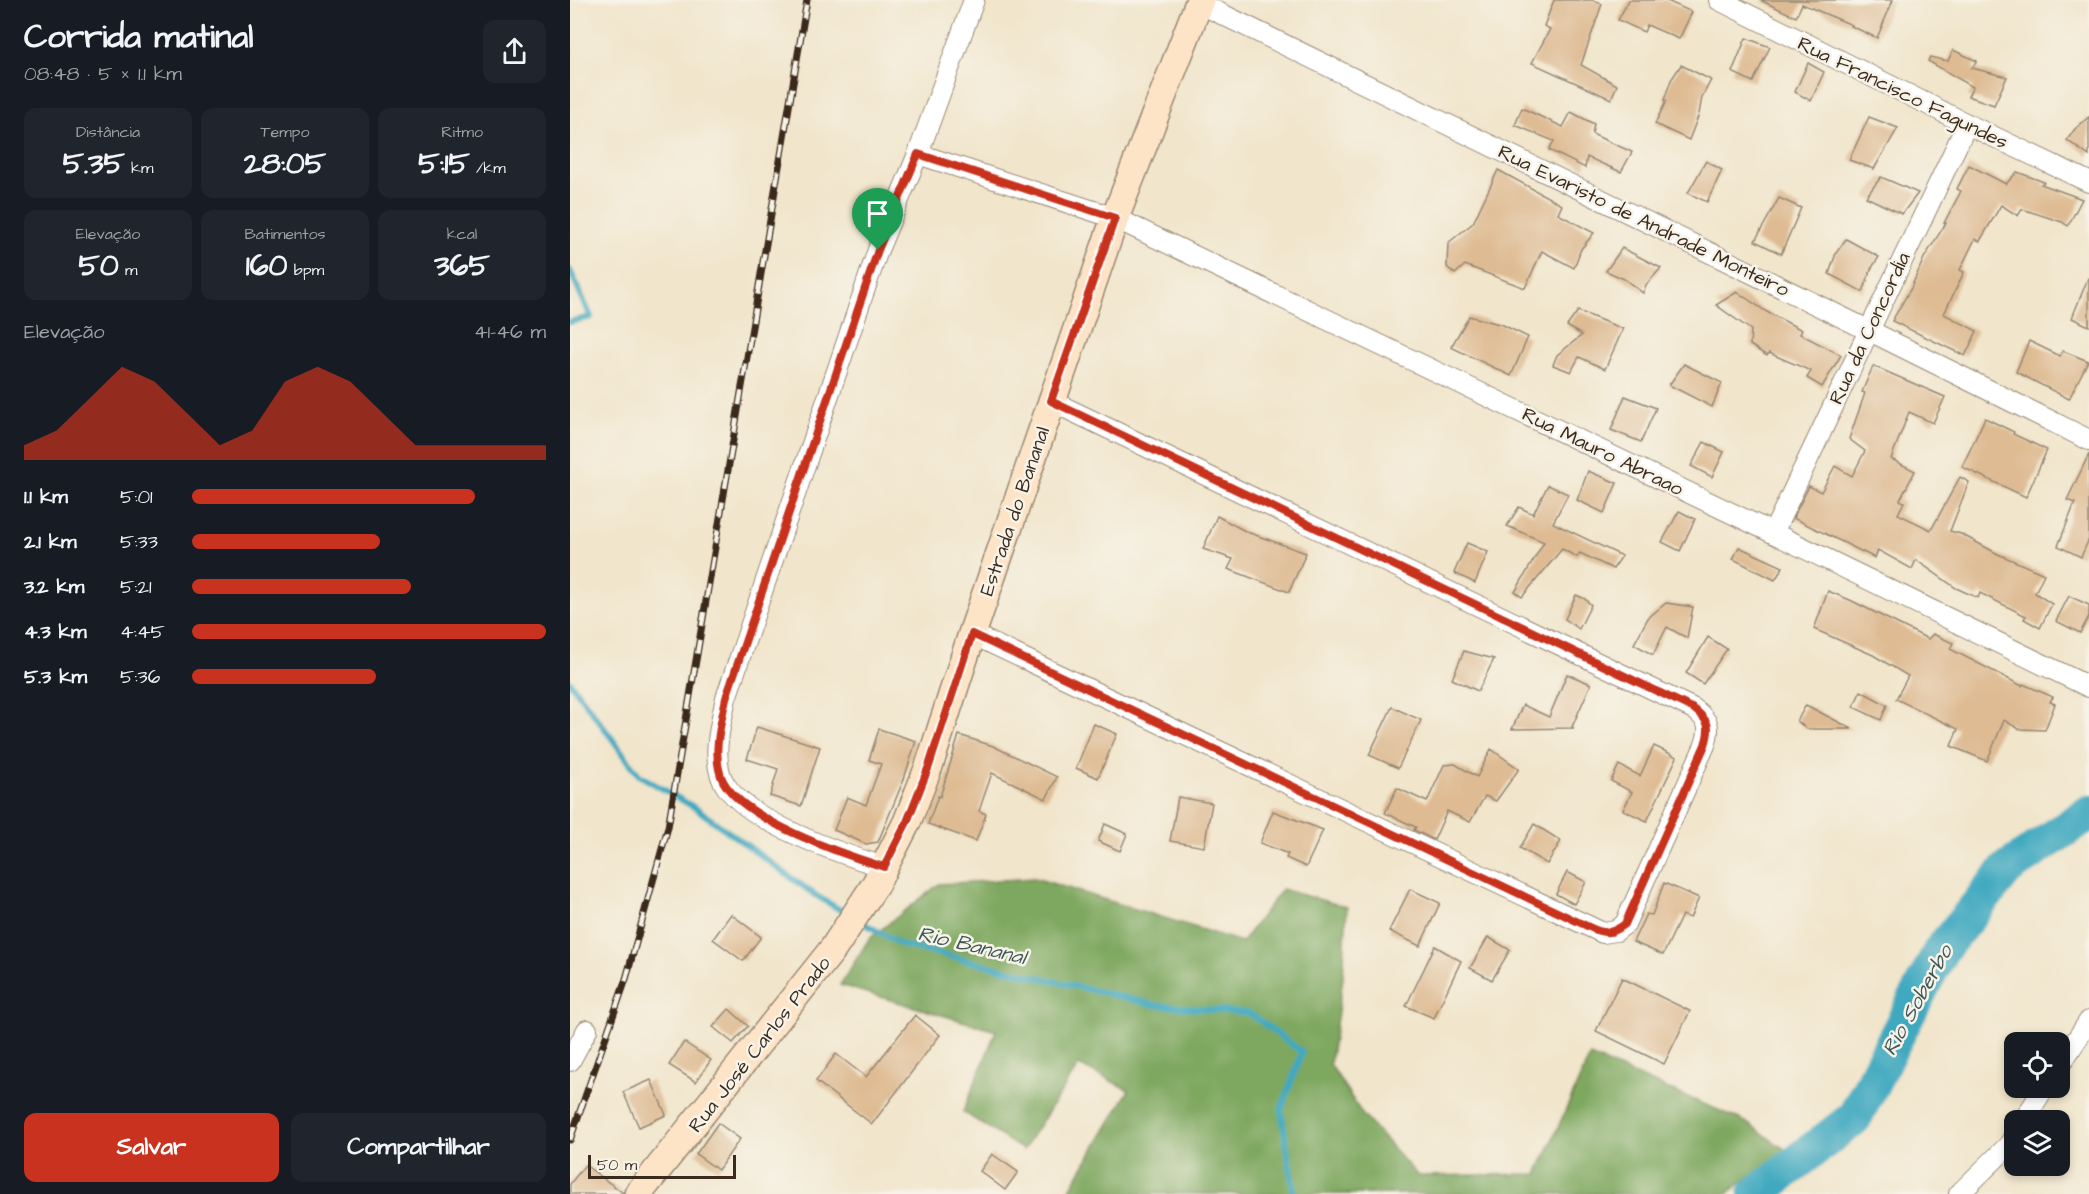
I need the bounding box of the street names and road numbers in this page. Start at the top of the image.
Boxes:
street label: Rua Francisco Fagundes [1792,30,2012,157]
street label: Rua Evaristo de Andrade Monteiro [1493,138,1794,304]
street label: Rua da Concordia [1822,248,1917,409]
street label: Rua Mauro Abraao [1517,401,1688,503]
street label: Estrada do Bananal [973,423,1057,600]
street label: Rua José Carlos Prado [682,951,837,1139]

